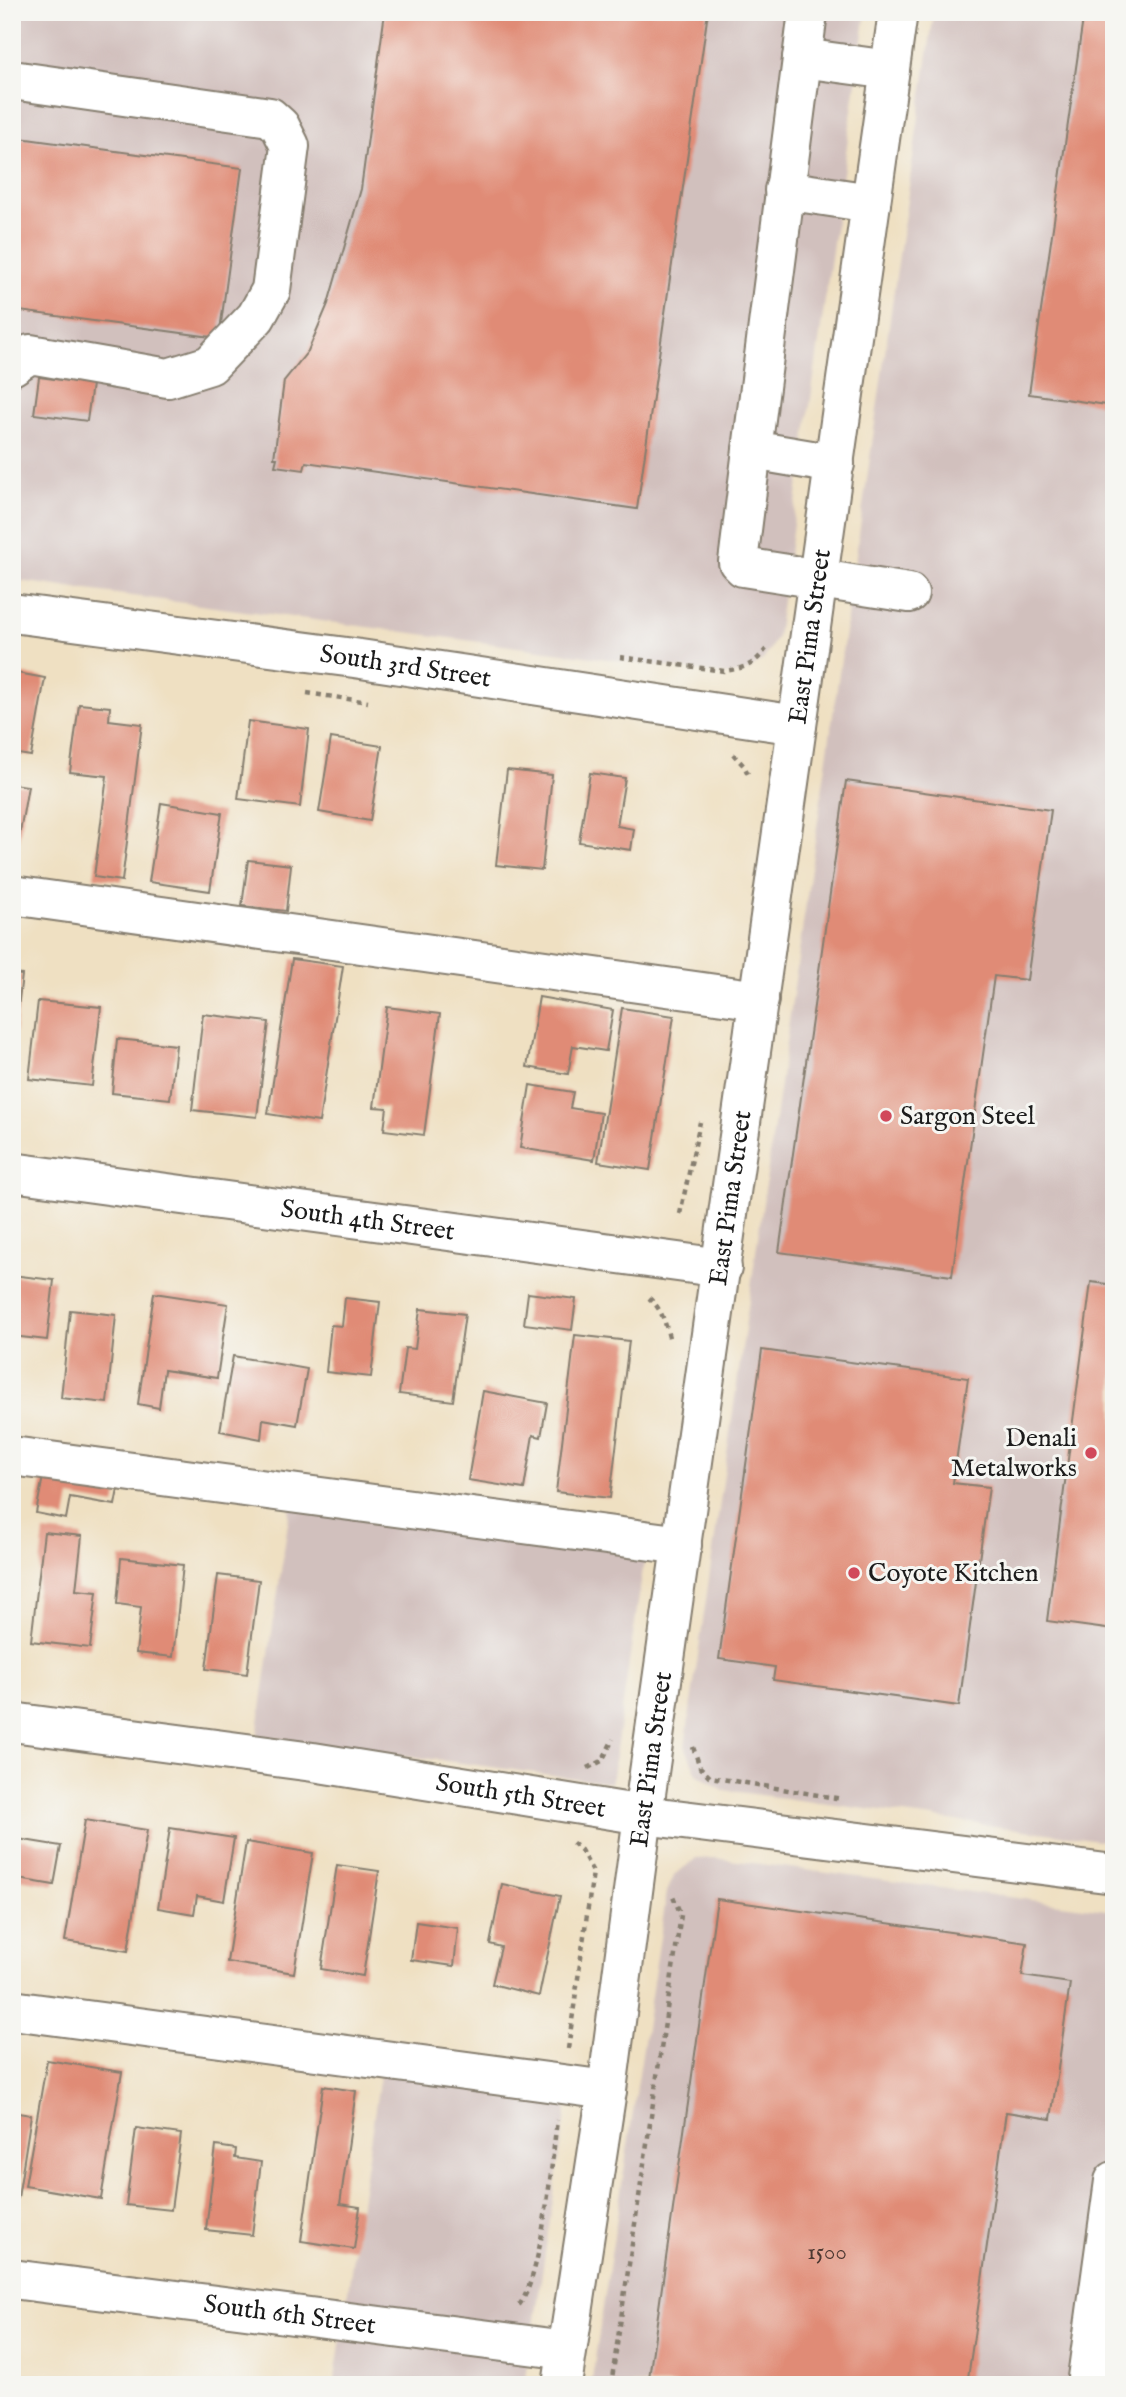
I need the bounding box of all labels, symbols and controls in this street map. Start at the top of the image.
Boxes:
street label: East Pima Street [781,547,838,726]
street label: South 3rd Street [318,637,493,695]
place label: Sargon Steel [900,1100,1036,1133]
street label: East Pima Street [702,1108,759,1288]
marker: Sargon Steel [878,1108,894,1124]
street label: South 4th Street [279,1192,457,1248]
place label: Denali Metalworks [951,1422,1077,1485]
marker: Denali Metalworks [1083,1445,1099,1461]
place label: Coyote Kitchen [868,1557,1039,1590]
marker: Coyote Kitchen [846,1565,862,1581]
street label: East Pima Street [622,1669,680,1849]
street label: South 5th Street [433,1765,608,1825]
house number: 1500 [807,2238,847,2267]
street label: South 6th Street [202,2287,378,2342]

